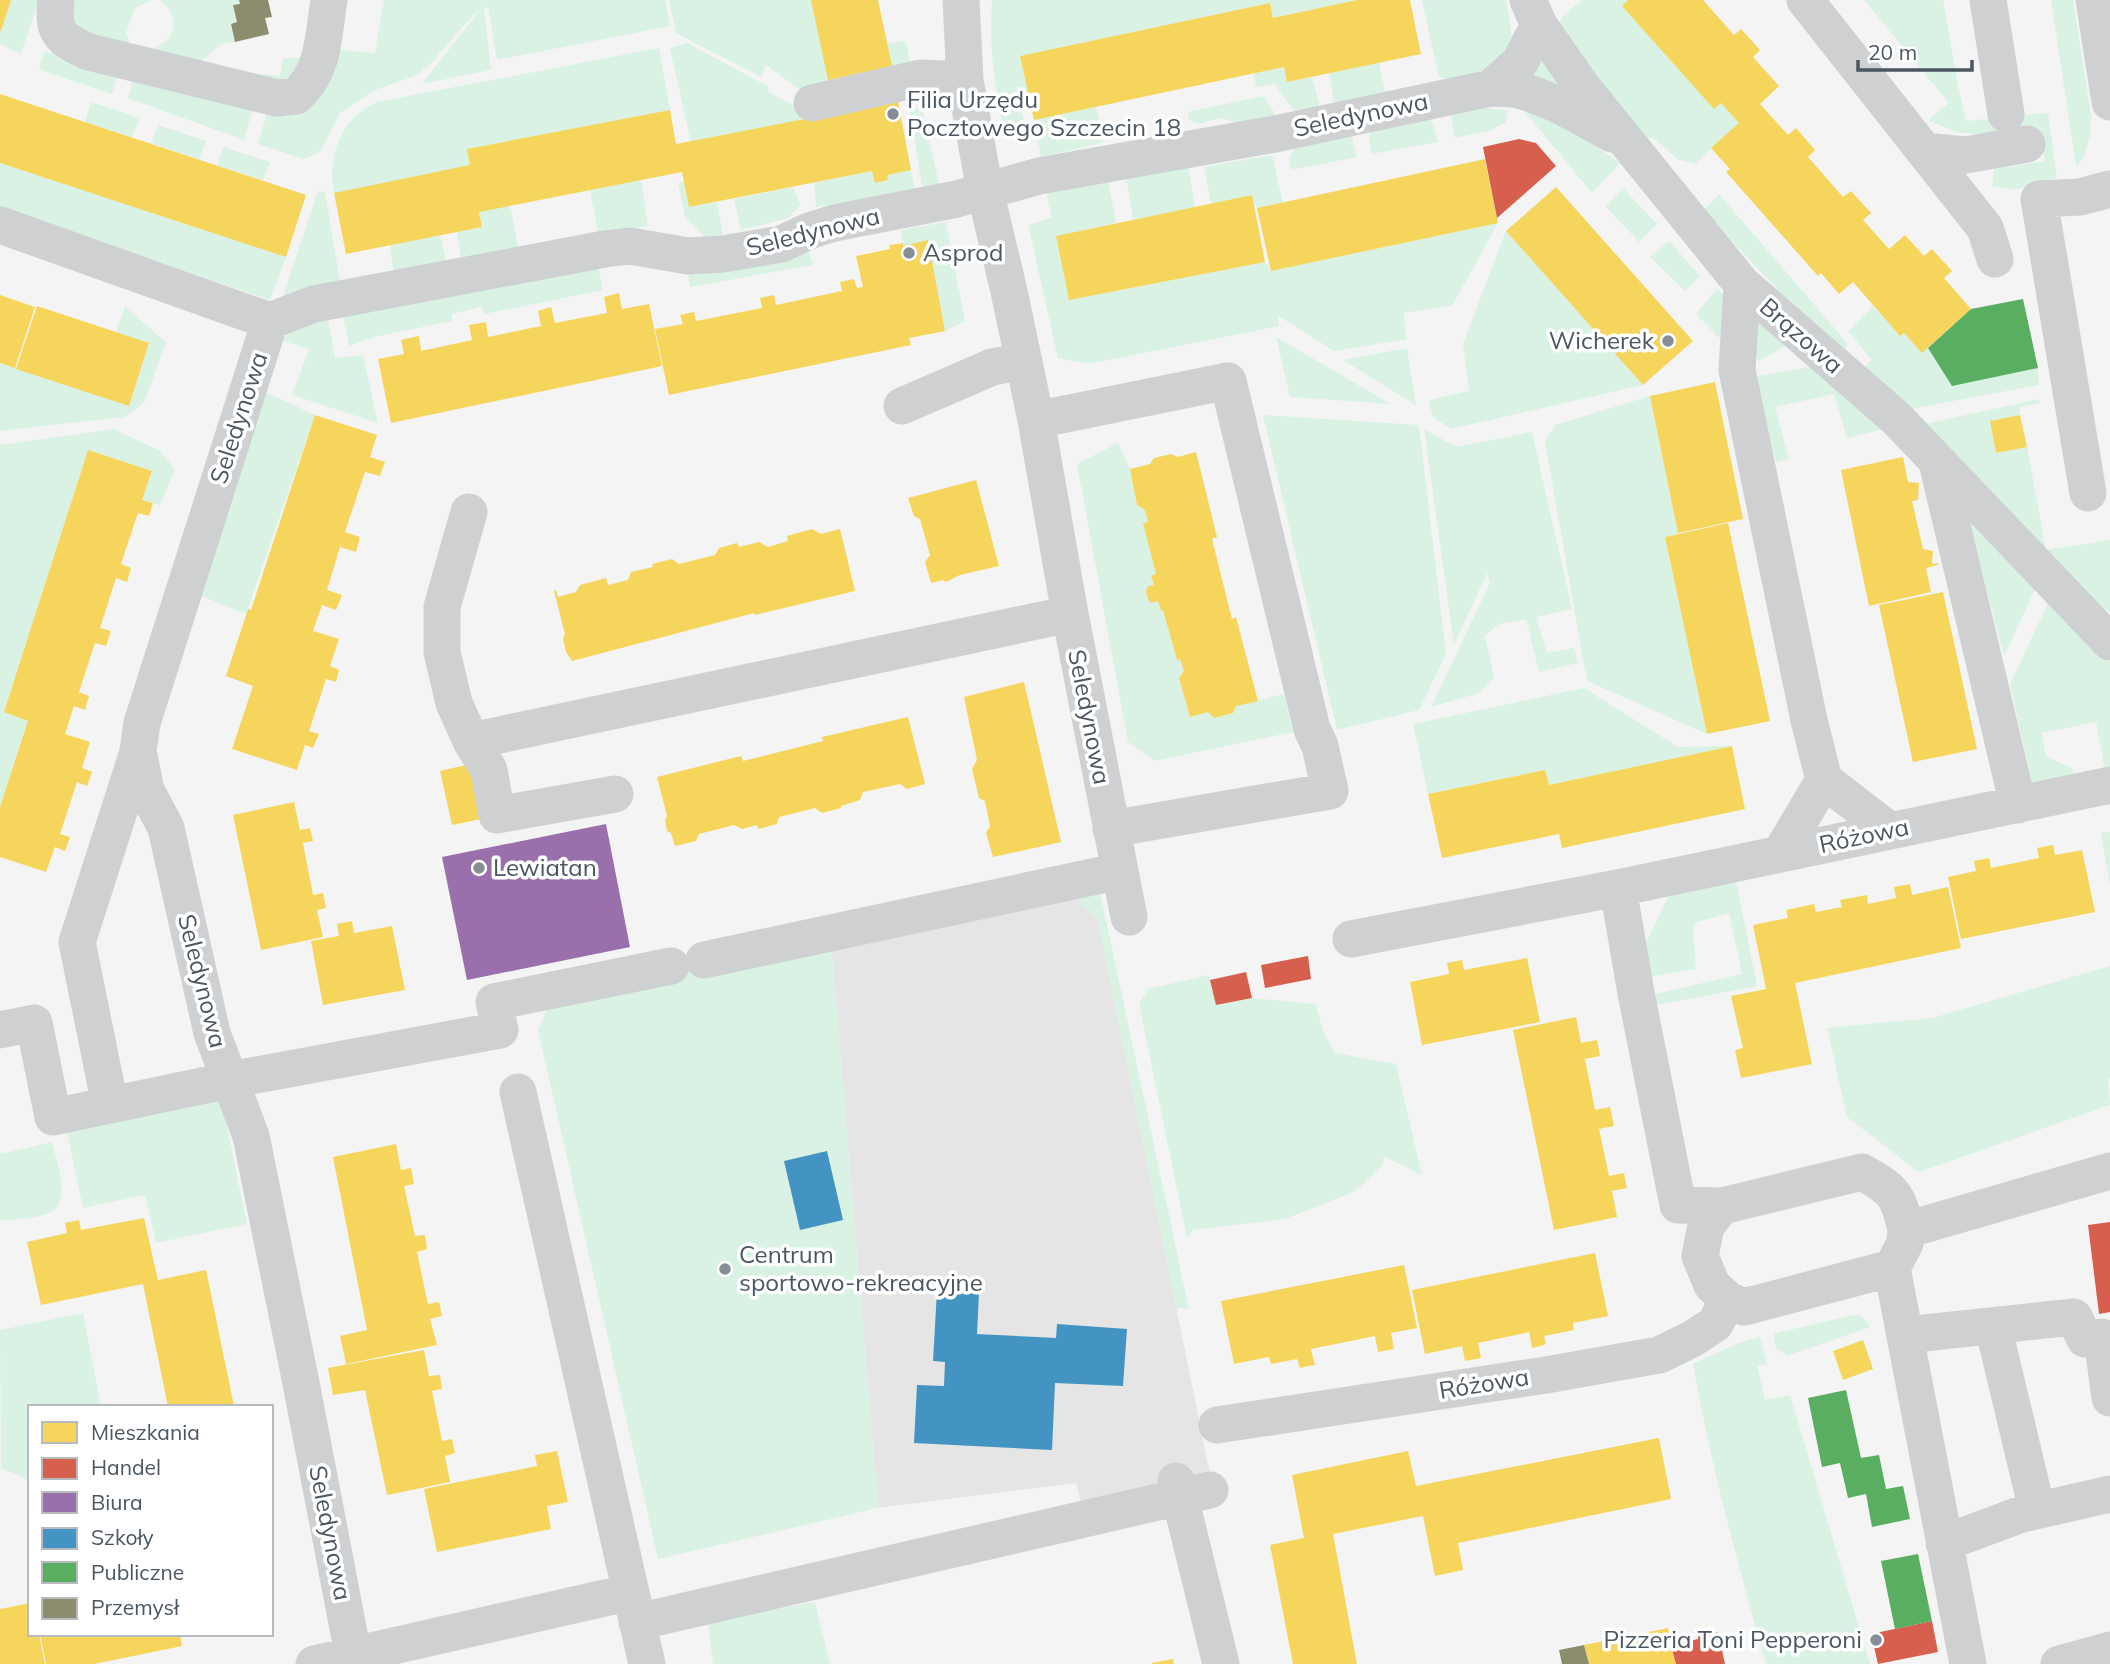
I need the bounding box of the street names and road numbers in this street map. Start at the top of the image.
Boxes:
street label: Seledynowa [1291,85,1431,143]
street label: Seledynowa [743,200,883,262]
street label: Brązowa [1754,291,1849,379]
street label: Seledynowa [203,348,273,487]
street label: Seledynowa [1062,647,1118,787]
street label: Różowa [1816,811,1911,859]
street label: Seledynowa [172,911,234,1051]
street label: Różowa [1437,1361,1531,1405]
street label: Seledynowa [303,1463,359,1603]

